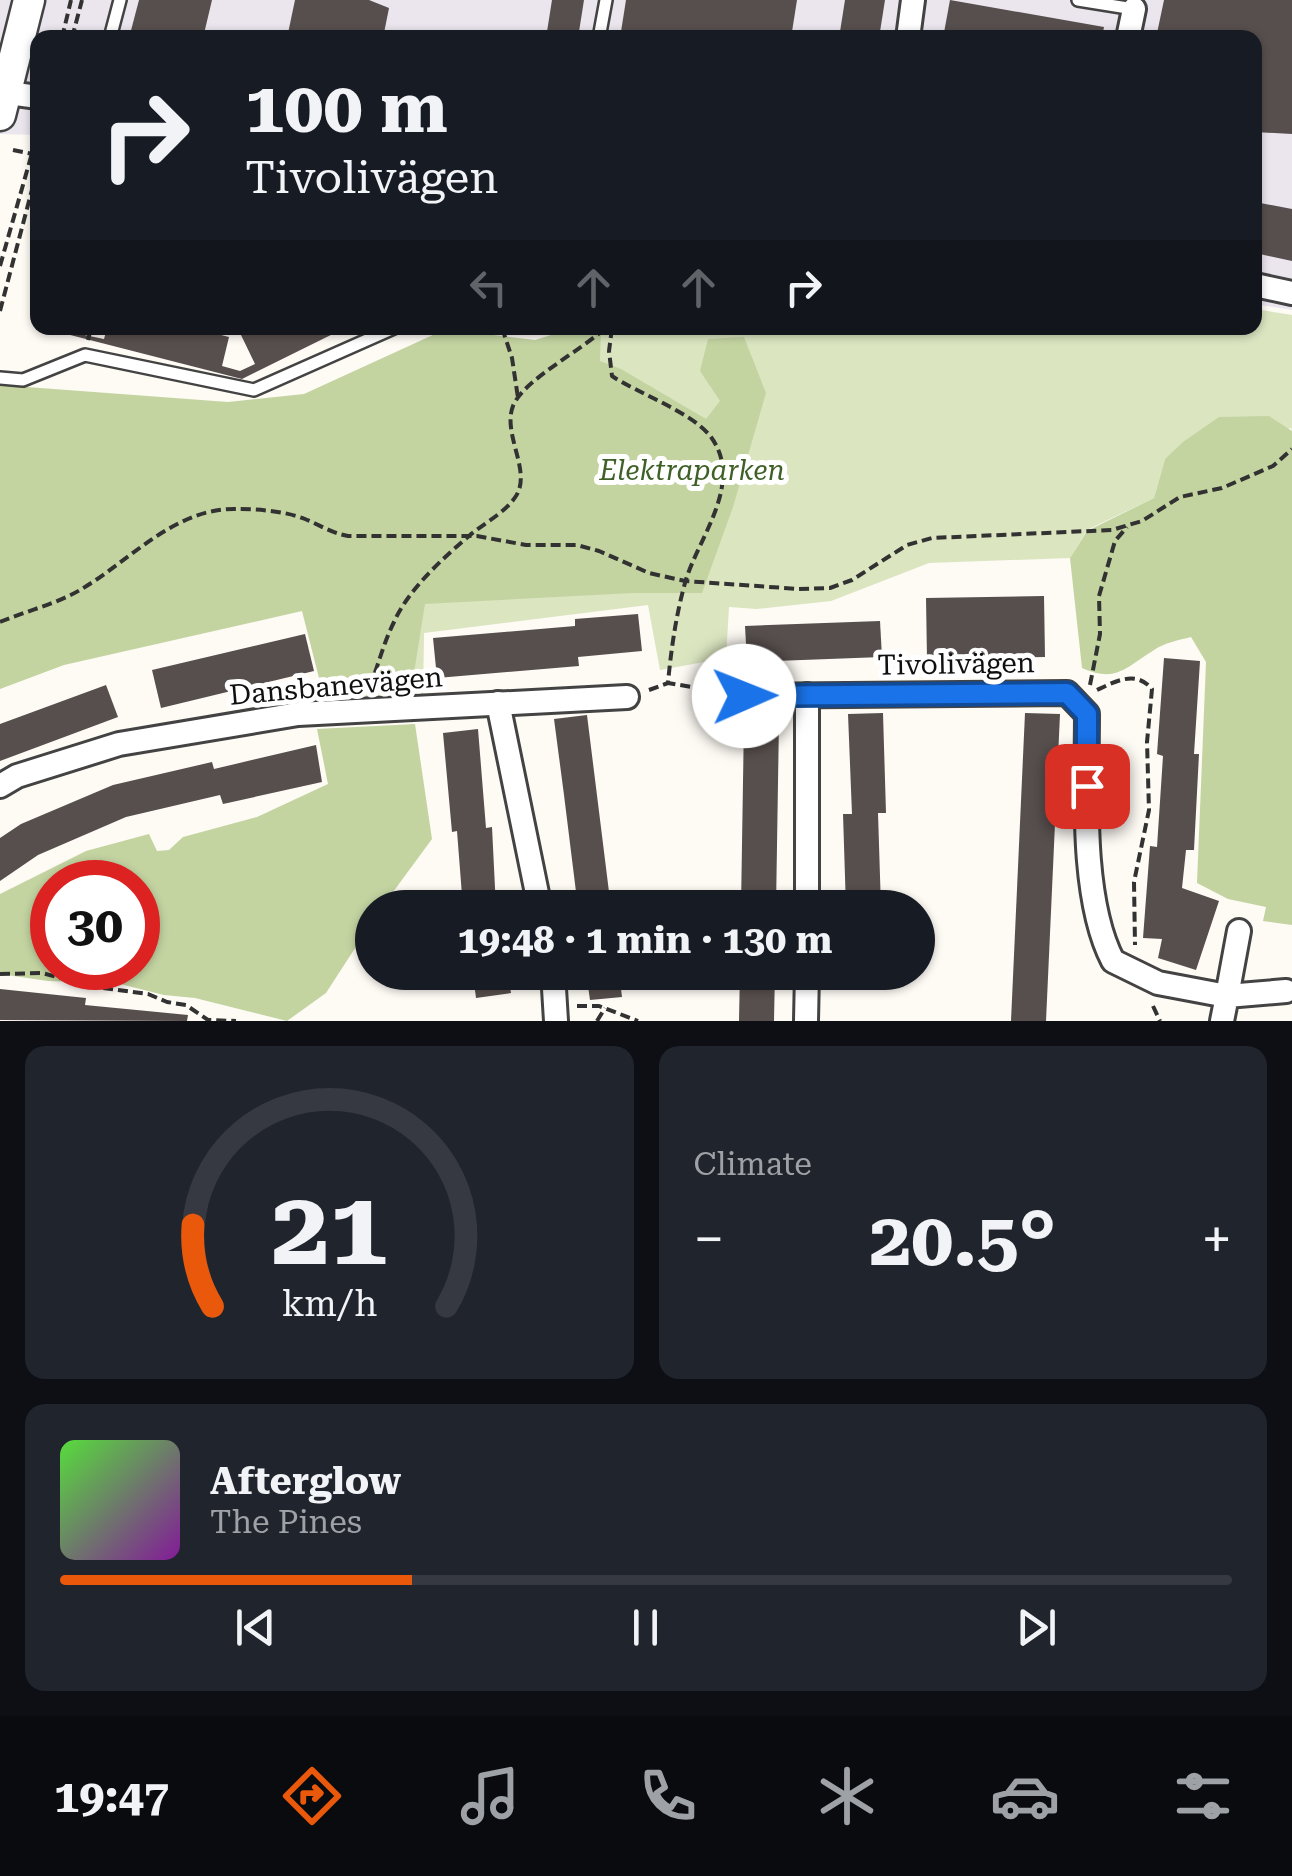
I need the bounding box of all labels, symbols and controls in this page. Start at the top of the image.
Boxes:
text: 100 m [245,67,448,149]
icon: right [80,70,210,200]
text: Tivolivägen [245,151,498,204]
icon: left [461,260,516,315]
icon: ahead [566,260,621,315]
icon: ahead [671,260,726,315]
icon: right [776,260,831,315]
park label: Elektraparken [598,454,785,487]
position arrow [692,644,796,748]
street label: Tivolivägen [877,646,1035,682]
street label: Dansbanevägen [228,660,444,712]
pin [1045,744,1130,829]
icon: arrive [1060,759,1115,814]
speed limit sign: 30 [30,860,160,990]
text: 19:48 · 1 min · 130 m [458,918,832,962]
text: Climate [694,1145,812,1183]
text: 21 [271,1168,387,1289]
text: 20.5° [869,1195,1056,1283]
text: − [694,1207,724,1271]
text: + [1201,1207,1232,1271]
text: km/h [281,1283,377,1325]
text: Afterglow [210,1459,401,1503]
text: The Pines [210,1503,362,1541]
icon: previous [228,1600,283,1655]
icon: pause [618,1600,673,1655]
icon: next [1009,1600,1064,1655]
icon: directions [277,1761,347,1831]
icon: music [455,1761,525,1831]
icon: phone [633,1761,703,1831]
icon: climate [812,1761,882,1831]
icon: car [990,1761,1060,1831]
icon: filters [1168,1761,1238,1831]
text: 19:47 [54,1770,169,1823]

